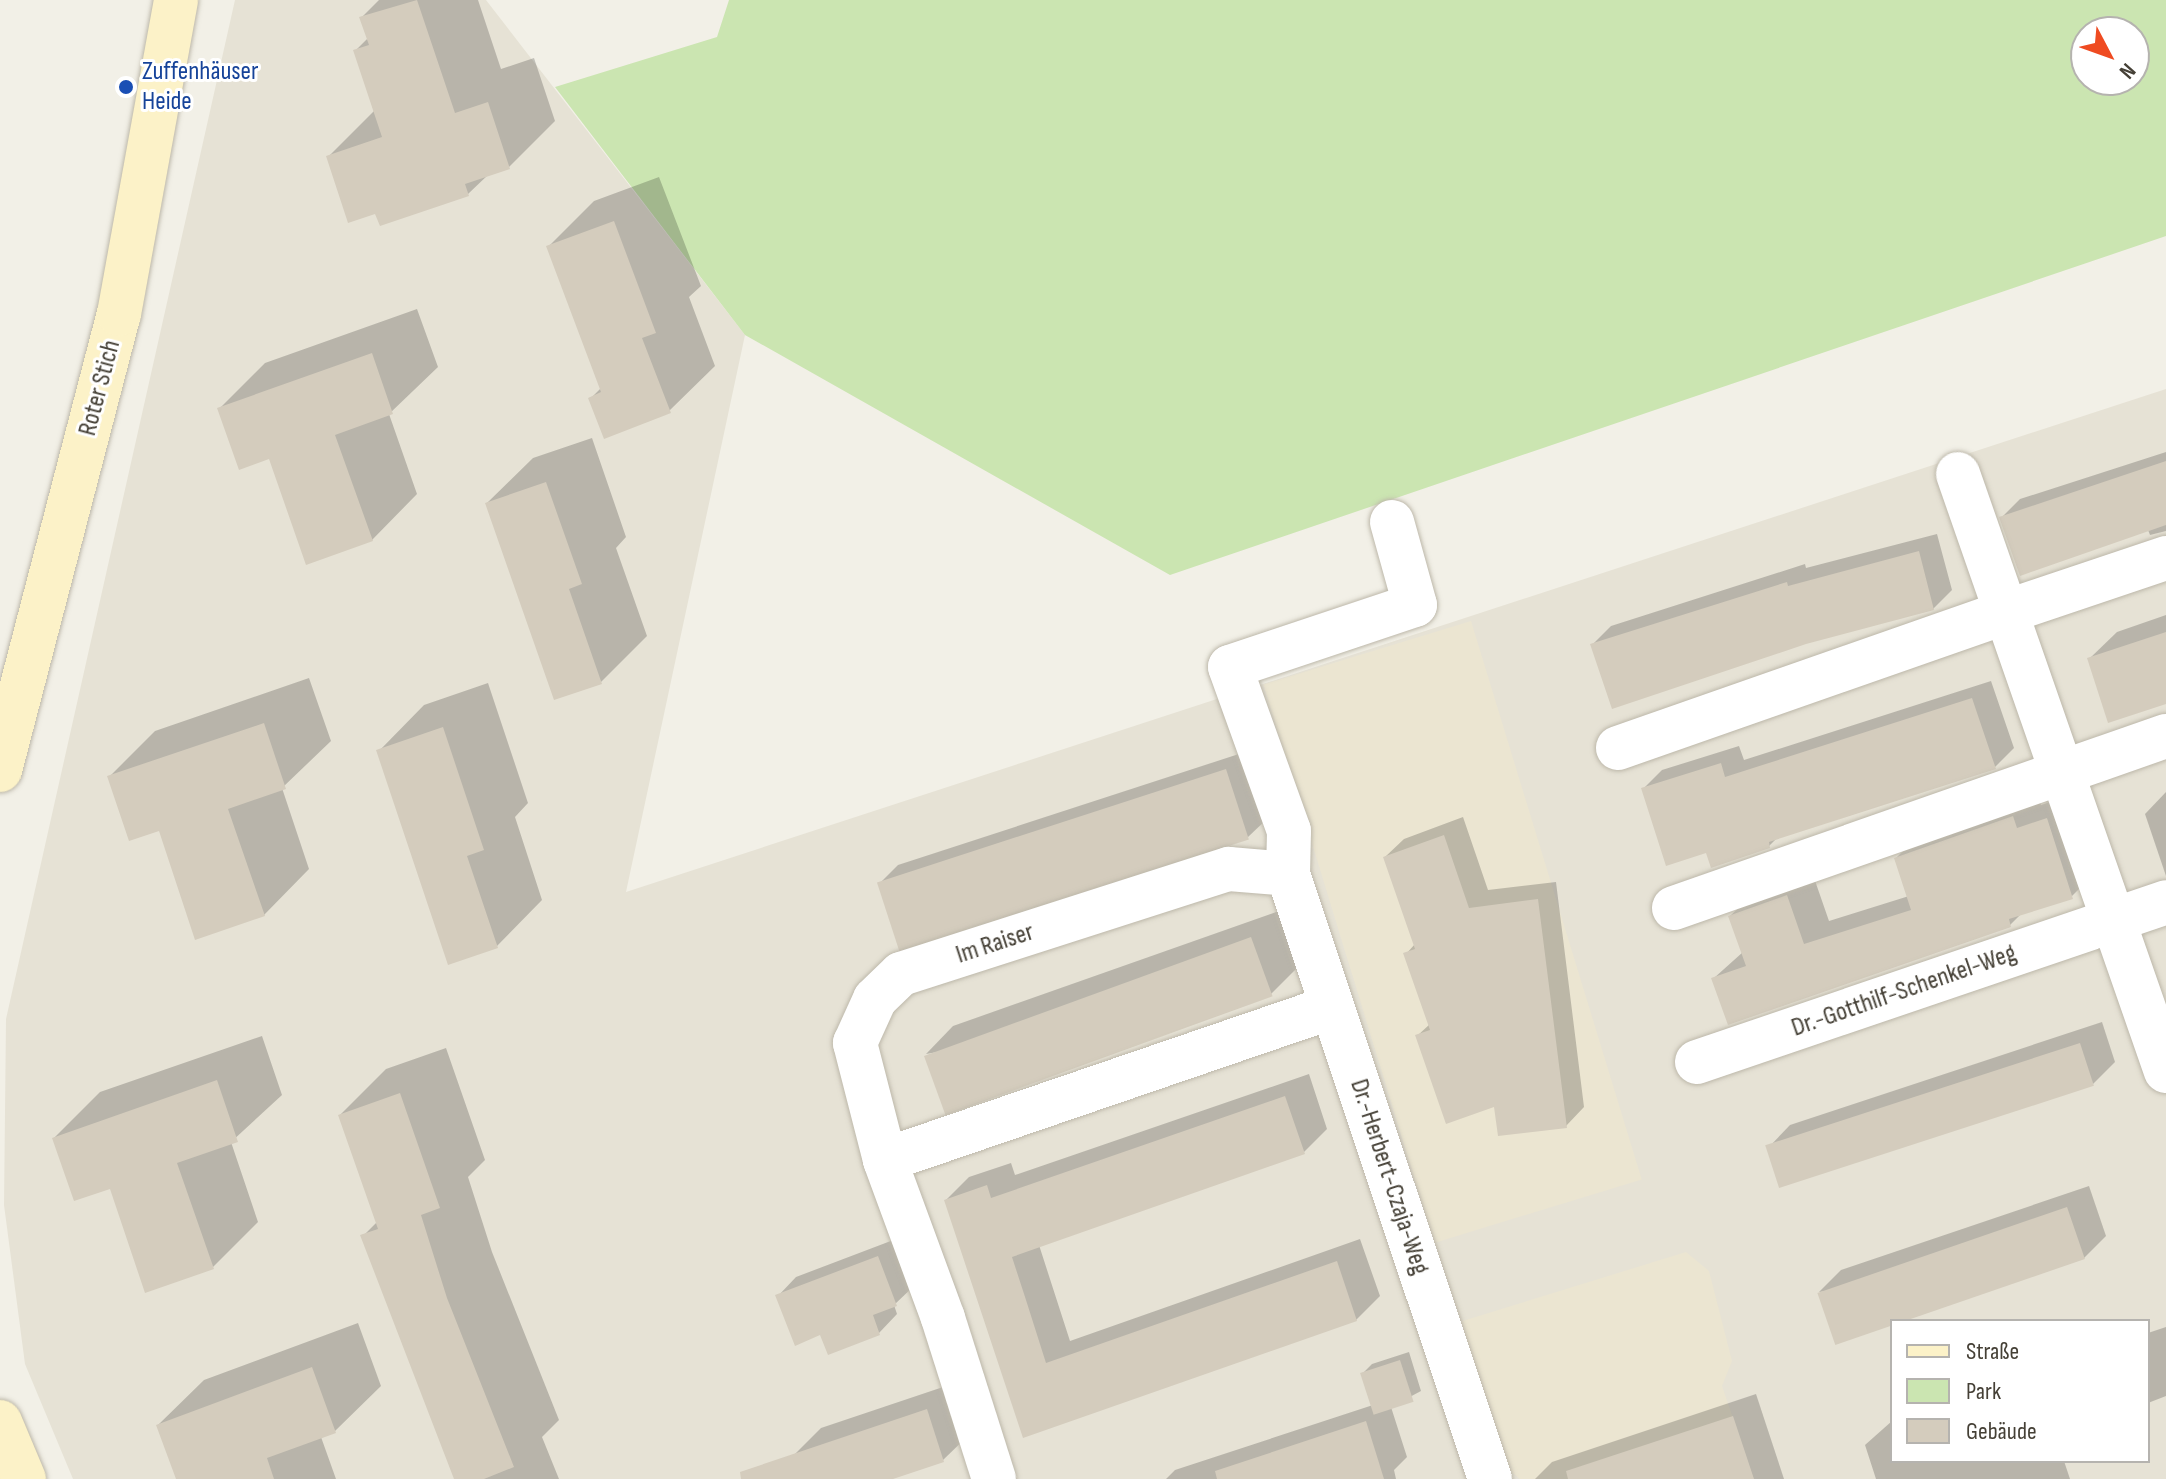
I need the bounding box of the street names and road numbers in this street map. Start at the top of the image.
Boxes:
street label: Roter Stich [72,337,128,439]
street label: Im Raiser [952,917,1038,971]
street label: Dr.-Gotthilf-Schenkel-Weg [1788,938,2020,1044]
street label: Dr.-Herbert-Czaja-Weg [1343,1075,1435,1279]

